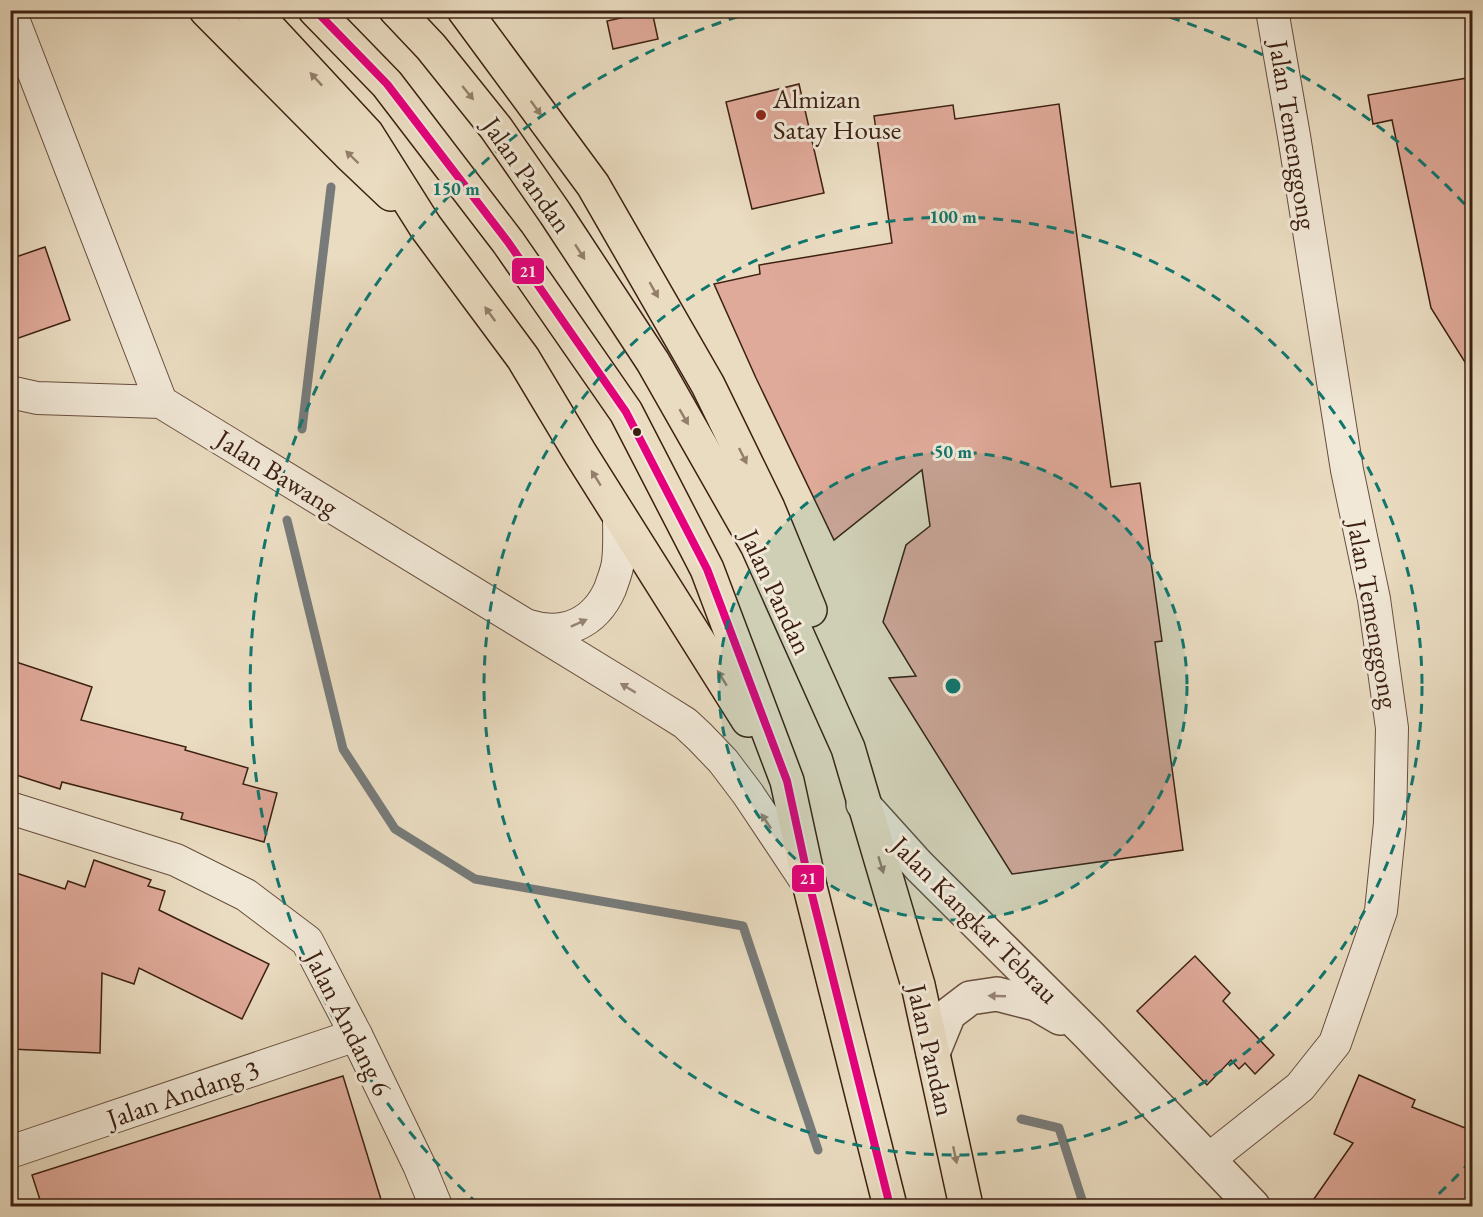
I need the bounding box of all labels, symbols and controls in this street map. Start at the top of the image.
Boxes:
street label: Jalan Temenggong [1261,36,1326,232]
one-way arrow [309,72,323,86]
place label: Almizan Satay House [772,81,901,147]
one-way arrow [461,85,474,101]
one-way arrow [530,99,542,115]
street label: Jalan Pandan [473,108,580,240]
marker: Almizan Satay House [754,108,768,122]
one-way arrow [345,150,360,164]
text: 150 m [432,177,480,200]
text: 100 m [929,205,977,228]
one-way arrow [575,244,586,260]
line badge: 21 [511,257,545,285]
text: 21 [520,261,536,282]
one-way arrow [649,282,659,299]
one-way arrow [484,306,496,322]
one-way arrow [679,409,689,426]
street label: Jalan Bawang [208,420,345,524]
unlabelled marker [631,426,643,438]
text: 50 m [934,440,972,463]
one-way arrow [738,448,748,465]
one-way arrow [590,469,601,486]
street label: Jalan Temenggong [1339,515,1407,711]
street label: Jalan Pandan [731,522,821,660]
one-way arrow [570,618,588,628]
one-way arrow [717,670,728,686]
centre of rings [943,676,963,696]
one-way arrow [620,682,636,693]
one-way arrow [761,813,772,829]
street label: Jalan Kangkar Tebrau [883,827,1067,1011]
one-way arrow [877,856,886,874]
line badge: 21 [791,864,825,893]
text: 21 [800,868,816,889]
street label: Jalan Andang 6 [296,942,400,1101]
street label: Jalan Pandan [899,979,964,1119]
one-way arrow [987,992,1006,1001]
street label: Jalan Andang 3 [100,1051,264,1137]
one-way arrow [951,1146,960,1165]

